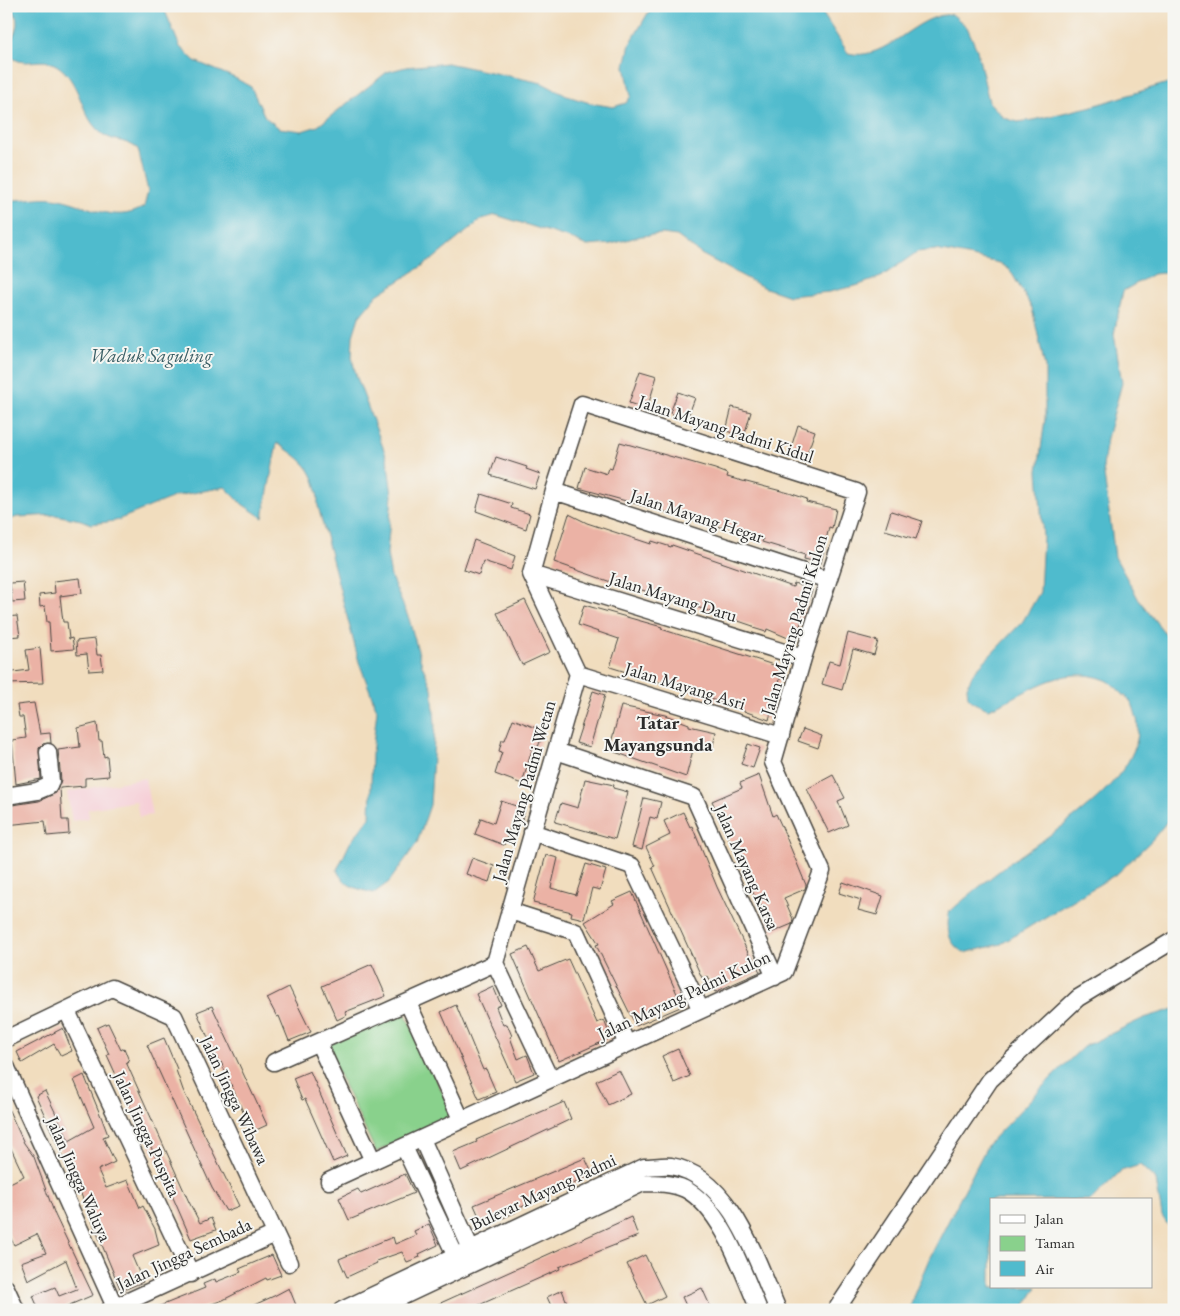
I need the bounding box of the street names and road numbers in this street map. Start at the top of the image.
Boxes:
street label: Jalan Mayang Padmi Kidul [633,389,817,468]
street label: Jalan Mayang Hegar [626,482,767,548]
street label: Jalan Mayang Padmi Kulon [754,531,832,720]
street label: Jalan Mayang Daru [604,566,740,627]
street label: Jalan Mayang Asri [620,656,749,715]
street label: Jalan Mayang Padmi Wetan [486,697,561,886]
street label: Jalan Mayang Karsa [709,799,786,934]
street label: Jalan Mayang Padmi Kulon [592,944,774,1046]
street label: Jalan Jingga Wibawa [195,1030,276,1169]
street label: Jalan Jingga Puspita [107,1065,187,1201]
street label: Jalan Jingga Waluya [41,1111,118,1246]
street label: Bulevar Mayang Padmi [466,1147,620,1235]
street label: Jalan Jingga Sembada [111,1212,256,1296]

